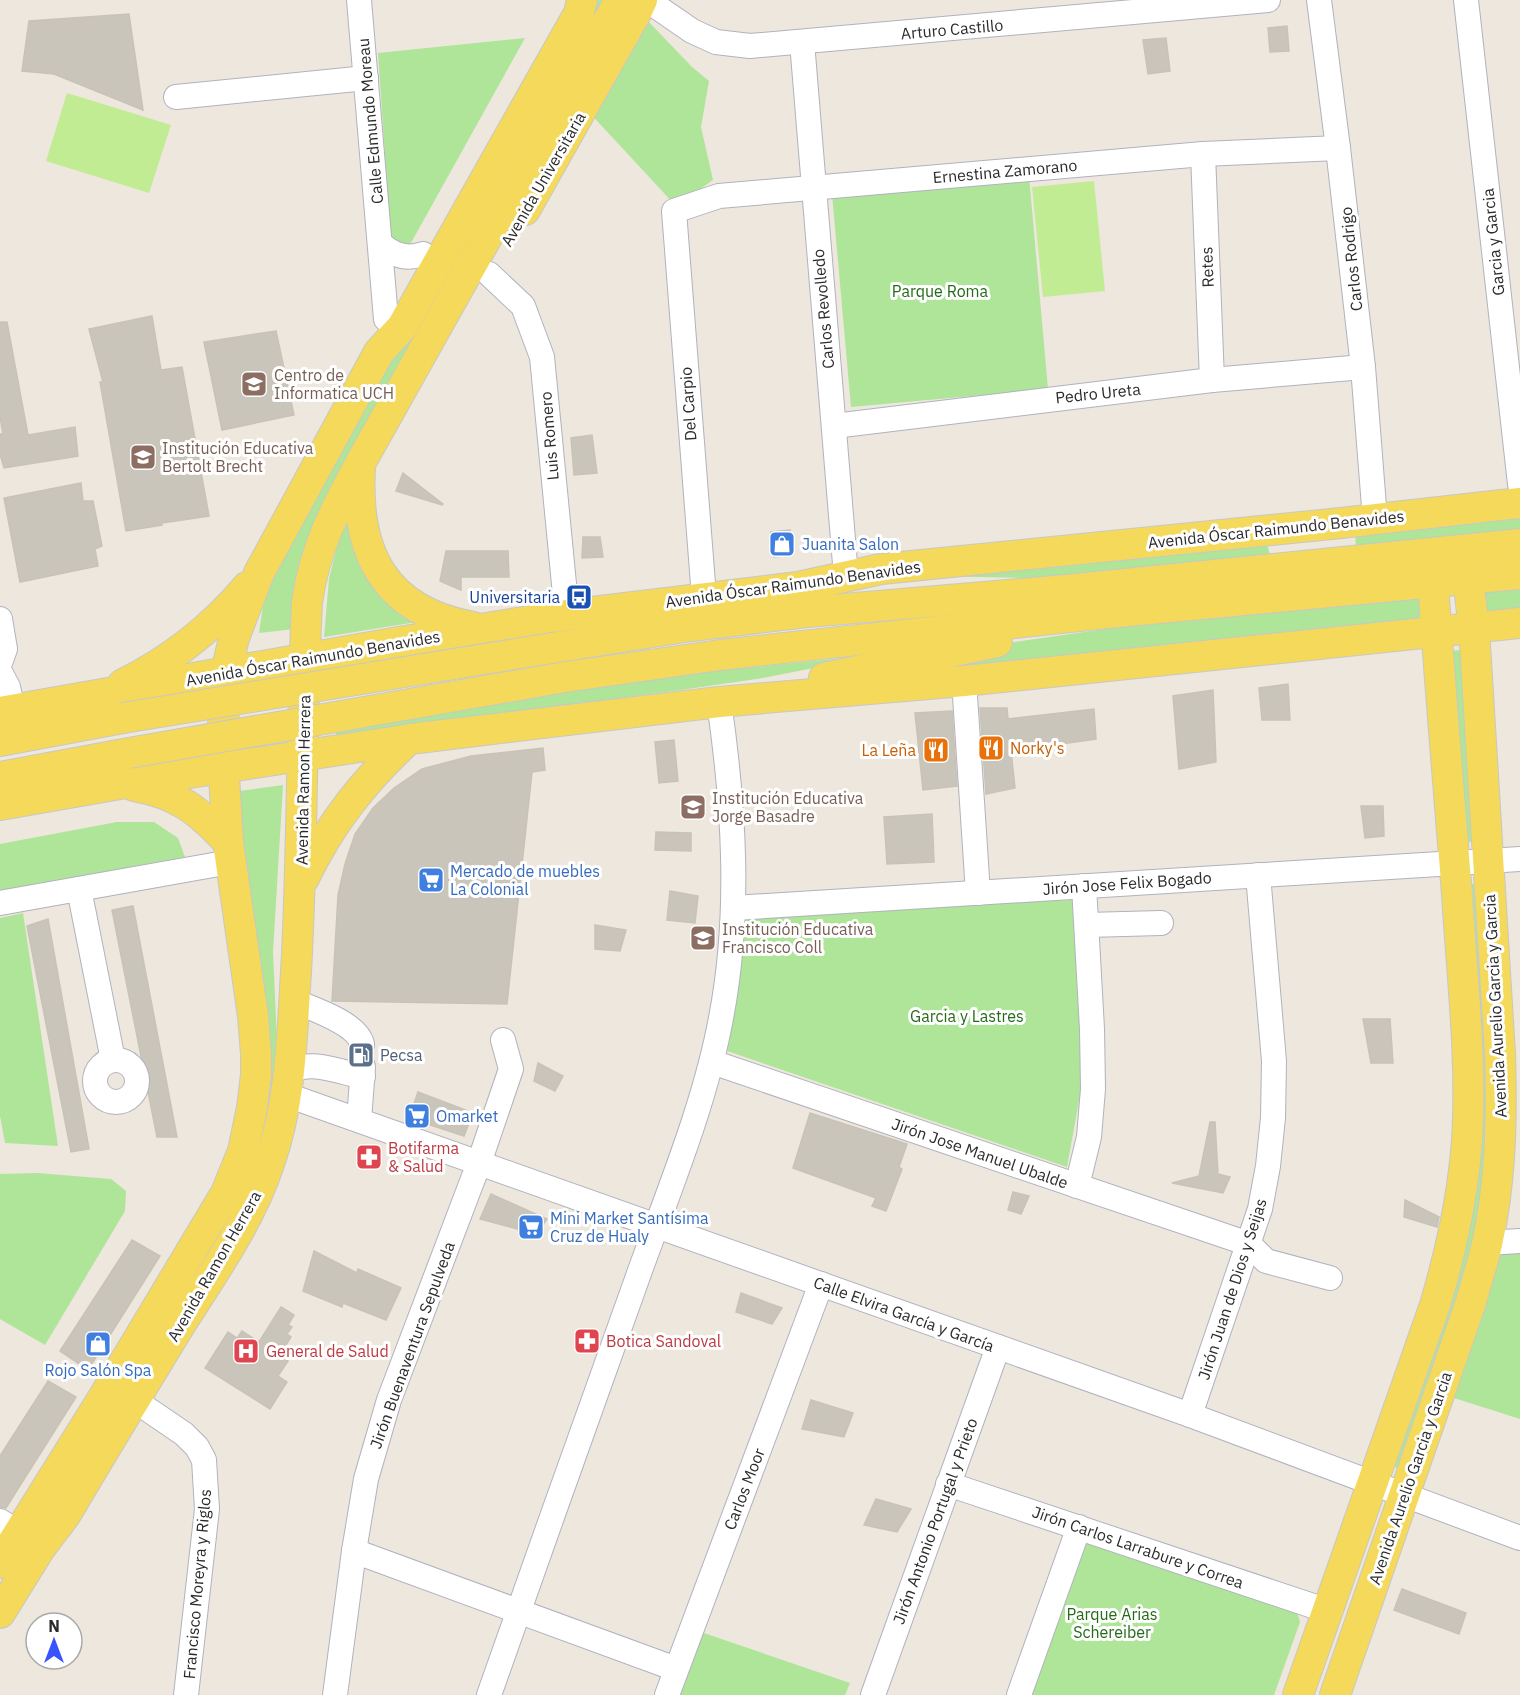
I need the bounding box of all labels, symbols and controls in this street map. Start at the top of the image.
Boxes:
street label: Arturo Castillo [900,15,1004,43]
street label: Calle Edmundo Moreau [353,37,387,205]
street label: Avenida Universitaria [496,108,590,250]
street label: Ernestina Zamorano [932,155,1078,187]
street label: Garcia y Garcia [1477,187,1509,297]
street label: Carlos Rodrigo [1336,206,1366,312]
street label: Retes [1196,246,1218,288]
street label: Carlos Revolledo [808,248,838,370]
park label: Parque Roma [892,281,989,301]
place label: Centro de Informatica UCH [274,365,394,403]
street label: Del Carpio [675,366,701,442]
school or university icon: Centro de Informatica UCH [239,369,269,399]
street label: Pedro Ureta [1054,379,1142,407]
street label: Luis Romero [535,391,563,481]
place label: Institución Educativa Bertolt Brecht [162,438,314,476]
school or university icon: Institución Educativa Bertolt Brecht [128,442,158,472]
street label: Avenida Óscar Raimundo Benavides [1147,505,1405,552]
shop icon: Juanita Salon [767,529,797,559]
place label: Juanita Salon [802,534,899,554]
street label: Avenida Óscar Raimundo Benavides [664,555,922,612]
bus stop icon: Universitaria [564,582,594,612]
place label: Universitaria [469,587,560,607]
street label: Avenida Óscar Raimundo Benavides [184,625,442,690]
street label: Avenida Ramon Herrera [292,694,314,865]
restaurant icon: Norky's [976,733,1006,763]
restaurant icon: La Leña [921,735,951,765]
place label: Norky's [1010,738,1065,758]
place label: La Leña [861,740,916,760]
place label: Institución Educativa Jorge Basadre [712,788,864,826]
school or university icon: Institución Educativa Jorge Basadre [678,792,708,822]
place label: Mercado de muebles La Colonial [450,861,600,899]
supermarket icon: Mercado de muebles La Colonial [416,865,446,895]
street label: Jirón Jose Felix Bogado [1042,867,1212,899]
street label: Avenida Aurelio Garcia y Garcia [1479,893,1511,1118]
place label: Institución Educativa Francisco Coll [722,919,874,957]
school or university icon: Institución Educativa Francisco Coll [688,923,718,953]
park label: Garcia y Lastres [910,1006,1024,1026]
fuel station icon: Pecsa [346,1040,376,1070]
place label: Pecsa [380,1045,423,1065]
supermarket icon: Omarket [402,1101,432,1131]
place label: Omarket [436,1106,498,1126]
street label: Jirón Jose Manuel Ubalde [889,1113,1071,1193]
place label: Botifarma & Salud [388,1138,460,1176]
pharmacy icon: Botifarma & Salud [354,1142,384,1172]
street label: Avenida Ramon Herrera [163,1187,266,1345]
street label: Jirón Juan de Dios y Seijas [1193,1196,1271,1382]
place label: Mini Market Santísima Cruz de Hualy [550,1208,709,1246]
supermarket icon: Mini Market Santísima Cruz de Hualy [516,1212,546,1242]
street label: Jirón Buenaventura Sepulveda [365,1238,459,1451]
street label: Calle Elvira García y García [811,1272,997,1356]
pharmacy icon: Botica Sandoval [572,1326,602,1356]
shop icon: Rojo Salón Spa [83,1329,113,1359]
place label: Botica Sandoval [606,1331,721,1351]
hospital icon: General de Salud [231,1336,261,1366]
place label: General de Salud [266,1341,389,1361]
place label: Rojo Salón Spa [45,1360,152,1380]
street label: Avenida Aurelio Garcia y Garcia [1364,1369,1456,1587]
street label: Jirón Antonio Portugal y Prieto [888,1415,982,1627]
street label: Carlos Moor [719,1445,769,1533]
street label: Francisco Moreyra y Riglos [179,1488,215,1680]
street label: Jirón Carlos Larrabure y Correa [1030,1501,1247,1593]
park label: Parque Arias Schereiber [1066,1604,1158,1642]
north arrow [24,1611,84,1671]
text: N [48,1616,60,1636]

